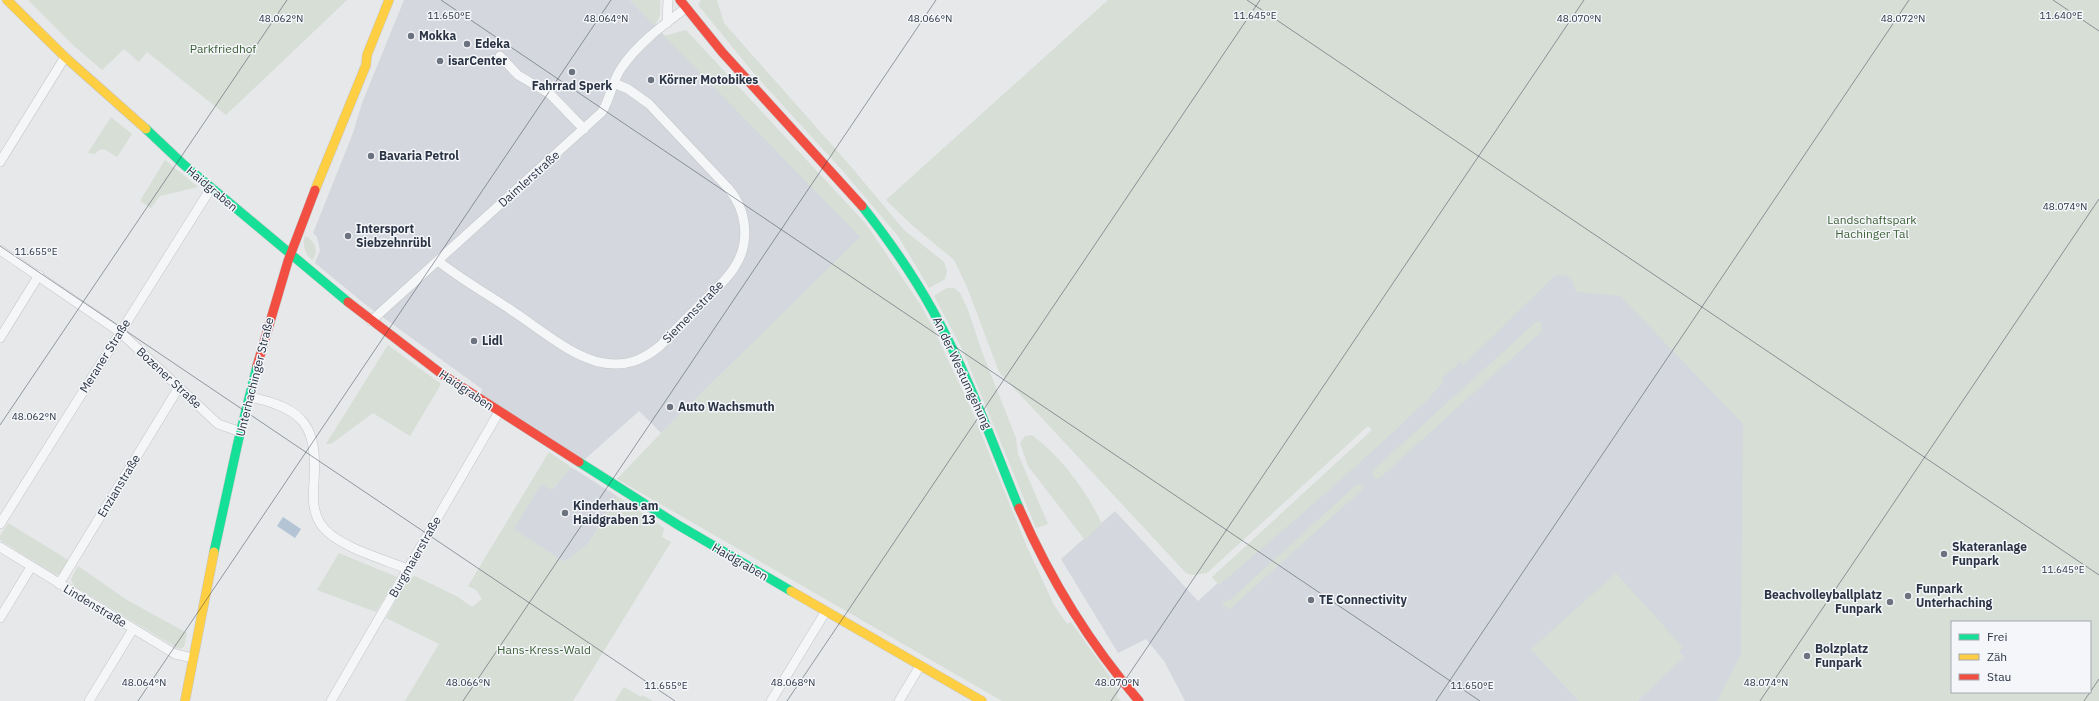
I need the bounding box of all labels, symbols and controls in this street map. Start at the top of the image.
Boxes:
text: 11.650°E [427,9,471,22]
text: 11.645°E [1233,9,1277,22]
text: 11.640°E [2039,9,2083,22]
text: 48.062°N [259,12,303,25]
text: 48.064°N [584,12,628,25]
text: 48.066°N [908,12,952,25]
text: 48.070°N [1557,12,1601,25]
text: 48.072°N [1881,12,1925,25]
place label: Mokka [419,28,456,43]
marker: Mokka [406,31,416,41]
place label: Edeka [475,36,510,51]
marker: Edeka [462,39,472,49]
park label: Parkfriedhof [190,41,256,56]
place label: isarCenter [448,53,507,68]
marker: isarCenter [435,56,445,66]
marker: Fahrrad Sperk [567,67,577,77]
place label: Körner Motobikes [659,72,758,87]
marker: Körner Motobikes [646,75,656,85]
place label: Fahrrad Sperk [532,78,612,93]
street label: Daimlerstraße [495,147,563,210]
place label: Bavaria Petrol [379,148,459,163]
marker: Bavaria Petrol [366,151,376,161]
street label: Haidgraben [184,163,241,214]
text: 48.074°N [2043,200,2087,213]
park label: Landschaftspark Hachinger Tal [1827,212,1917,241]
place label: Intersport Siebzehnrübl [356,221,431,250]
marker: Intersport Siebzehnrübl [343,231,353,241]
text: 11.655°E [14,245,58,258]
street label: Siemensstraße [659,277,727,346]
street label: An der Westumgehung [930,314,995,432]
street label: Unterhachinger Straße [232,315,277,438]
street label: Meraner Straße [76,316,133,395]
place label: Lidl [482,333,503,348]
marker: Lidl [469,336,479,346]
street label: Bozener Straße [134,344,205,412]
street label: Haidgraben [436,366,496,413]
place label: Auto Wachsmuth [678,399,775,414]
marker: Auto Wachsmuth [665,402,675,412]
text: 48.062°N [12,410,56,423]
street label: Enzianstraße [94,451,143,520]
place label: Kinderhaus am Haidgraben 13 [573,498,658,527]
marker: Kinderhaus am Haidgraben 13 [560,508,570,518]
street label: Burgmaierstraße [385,513,444,600]
street label: Haidgraben [710,539,771,584]
place label: Skateranlage Funpark [1952,539,2027,568]
marker: Skateranlage Funpark [1939,549,1949,559]
text: 11.645°E [2041,563,2085,576]
street label: Lindenstraße [61,581,130,631]
place label: Funpark Unterhaching [1916,581,1993,610]
place label: Beachvolleyballplatz Funpark [1764,587,1882,616]
marker: Funpark Unterhaching [1903,591,1913,601]
place label: TE Connectivity [1319,592,1407,607]
marker: TE Connectivity [1306,595,1316,605]
marker: Beachvolleyballplatz Funpark [1885,597,1895,607]
legend [1951,621,2091,693]
text: Frei [1987,629,2007,644]
place label: Bolzplatz Funpark [1815,641,1868,670]
park label: Hans-Kress-Wald [497,642,591,657]
text: Zäh [1987,649,2007,664]
marker: Bolzplatz Funpark [1802,651,1812,661]
text: Stau [1987,669,2011,684]
text: 48.064°N [122,676,166,689]
text: 48.066°N [446,676,490,689]
text: 48.068°N [771,676,815,689]
text: 48.070°N [1095,676,1139,689]
text: 48.074°N [1744,676,1788,689]
text: 11.655°E [644,679,688,692]
text: 11.650°E [1450,679,1494,692]

